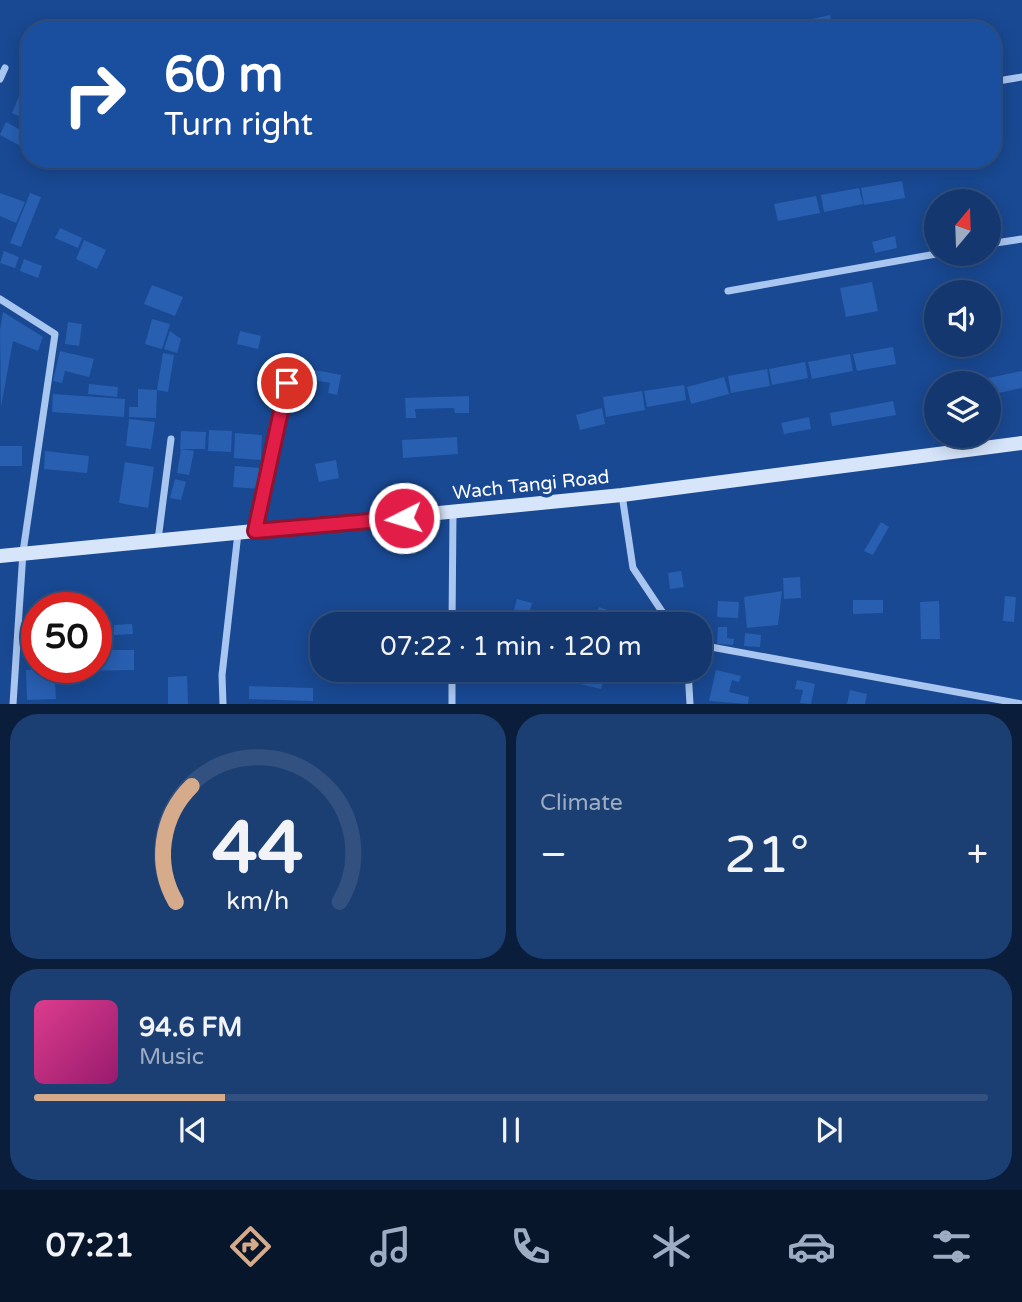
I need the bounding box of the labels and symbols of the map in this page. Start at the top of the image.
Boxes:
north arrow [924,189,1001,266]
pin [257,353,317,413]
street label: Wach Tangi Road [452,466,610,504]
position arrow [367,481,441,555]
speed limit sign: 50 [21,592,112,683]

